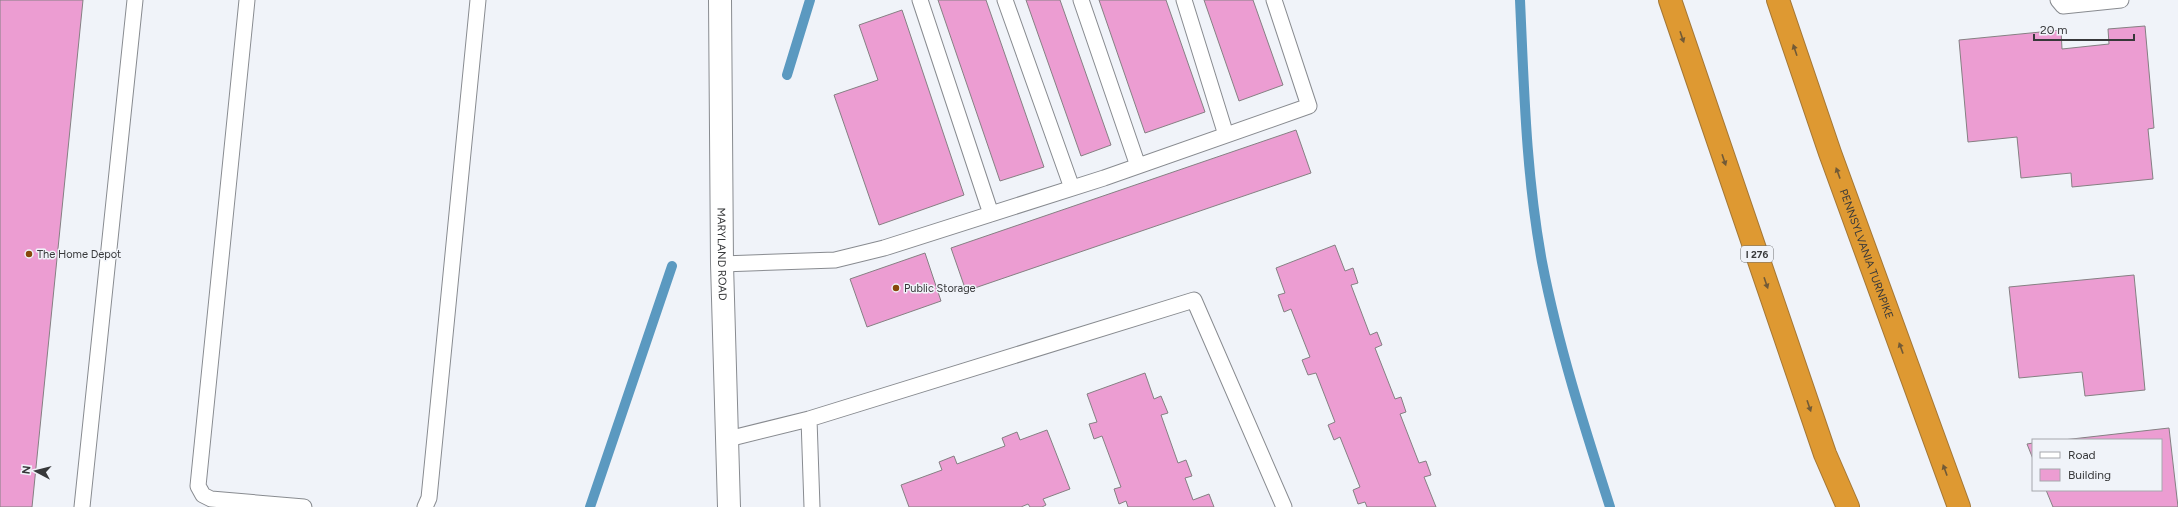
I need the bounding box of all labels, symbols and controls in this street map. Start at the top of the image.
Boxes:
scale bar [2034,16,2134,42]
text: 20 m [2040,23,2068,37]
one-way arrow [1679,31,1685,43]
one-way arrow [1792,44,1798,56]
one-way arrow [1722,154,1728,166]
one-way arrow [1834,167,1840,179]
street label: PENNSYLVANIA TURNPIKE [1837,187,1896,321]
street label: MARYLAND ROAD [715,208,730,301]
road number: I 276 [1741,246,1773,262]
place label: The Home Depot [37,248,121,261]
marker: The Home Depot [24,249,34,259]
one-way arrow [1764,277,1770,289]
place label: Public Storage [904,282,976,295]
marker: Public Storage [891,283,901,293]
one-way arrow [1898,342,1904,354]
one-way arrow [1806,400,1812,412]
legend [2032,439,2162,491]
text: Road [2068,448,2096,462]
north arrow [16,451,56,491]
one-way arrow [1942,464,1948,476]
text: N [20,465,34,475]
text: Building [2068,468,2111,482]

